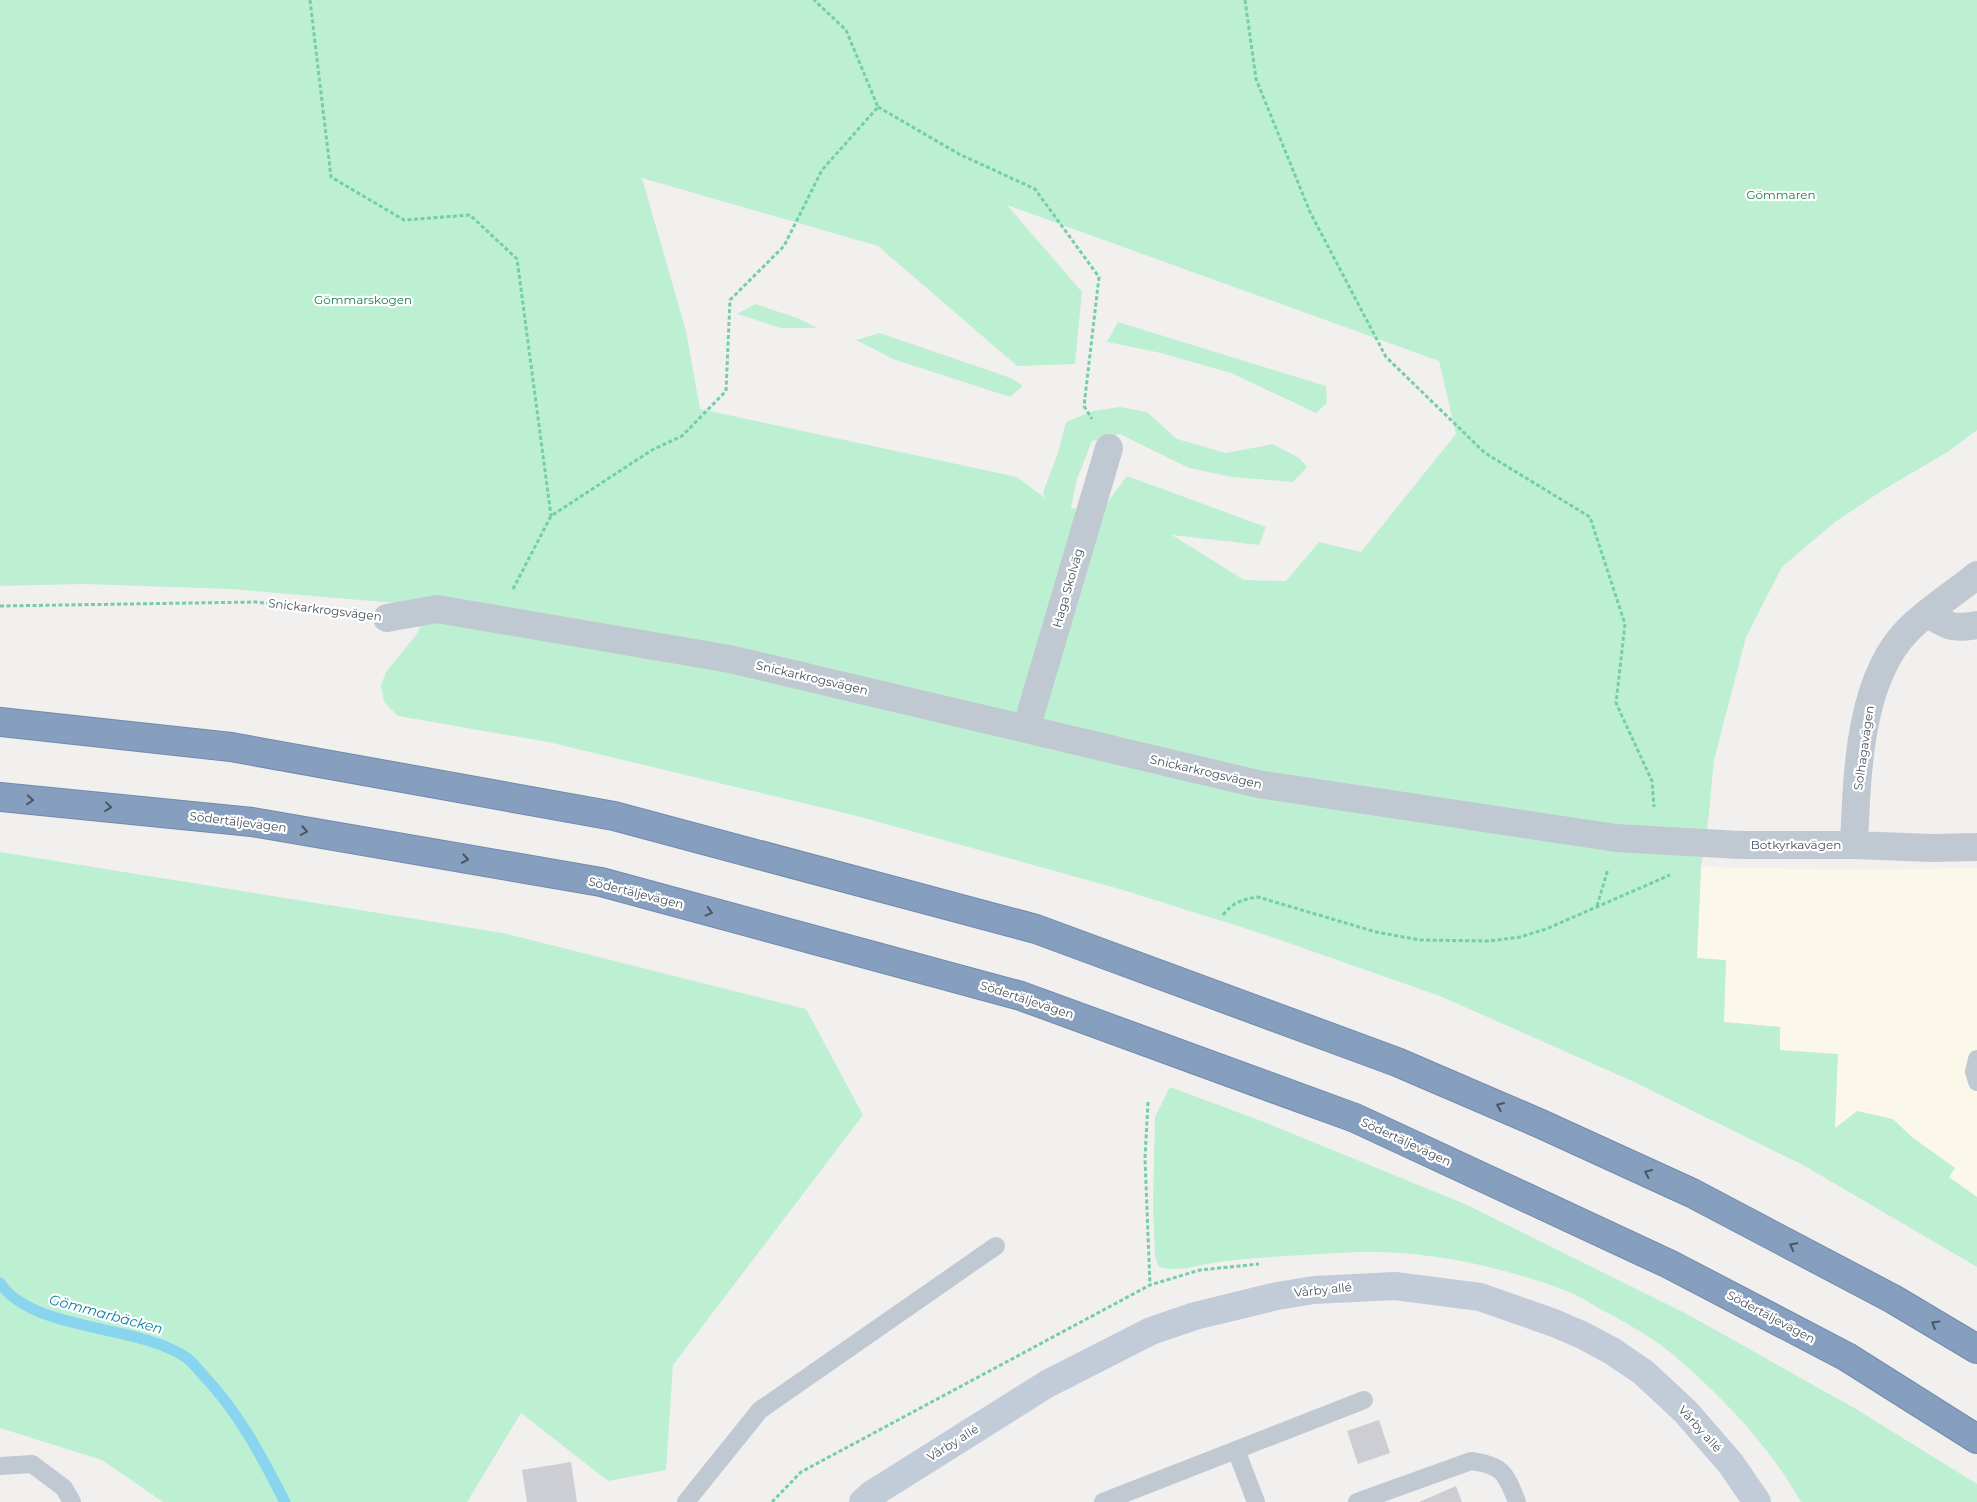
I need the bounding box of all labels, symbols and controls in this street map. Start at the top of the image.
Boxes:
park label: Gömmaren [1746,187,1816,202]
park label: Gömmarskogen [314,292,412,307]
street label: Haga Skolväg [1049,546,1086,629]
street label: Snickarkrogsvägen [267,595,383,624]
street label: Snickarkrogsvägen [755,657,870,698]
street label: Solhagavägen [1850,705,1877,791]
street label: Snickarkrogsvägen [1149,751,1264,792]
one-way arrow [26,794,34,805]
one-way arrow [105,801,113,812]
street label: Södertäljevägen [189,808,287,835]
one-way arrow [300,826,309,836]
street label: Botkyrkavägen [1751,837,1841,852]
one-way arrow [460,853,469,863]
street label: Södertäljevägen [587,873,685,912]
one-way arrow [704,906,712,916]
street label: Södertäljevägen [978,977,1076,1022]
one-way arrow [1496,1102,1505,1113]
street label: Södertäljevägen [1359,1114,1454,1169]
one-way arrow [1644,1169,1653,1179]
one-way arrow [1789,1242,1798,1252]
street label: Vårby allé [1293,1279,1353,1300]
street label: Södertäljevägen [1725,1287,1818,1346]
water label: Gömmarbäcken [47,1290,165,1338]
one-way arrow [1932,1321,1941,1331]
street label: Vårby allé [1675,1402,1725,1455]
street label: Vårby allé [924,1421,981,1464]

